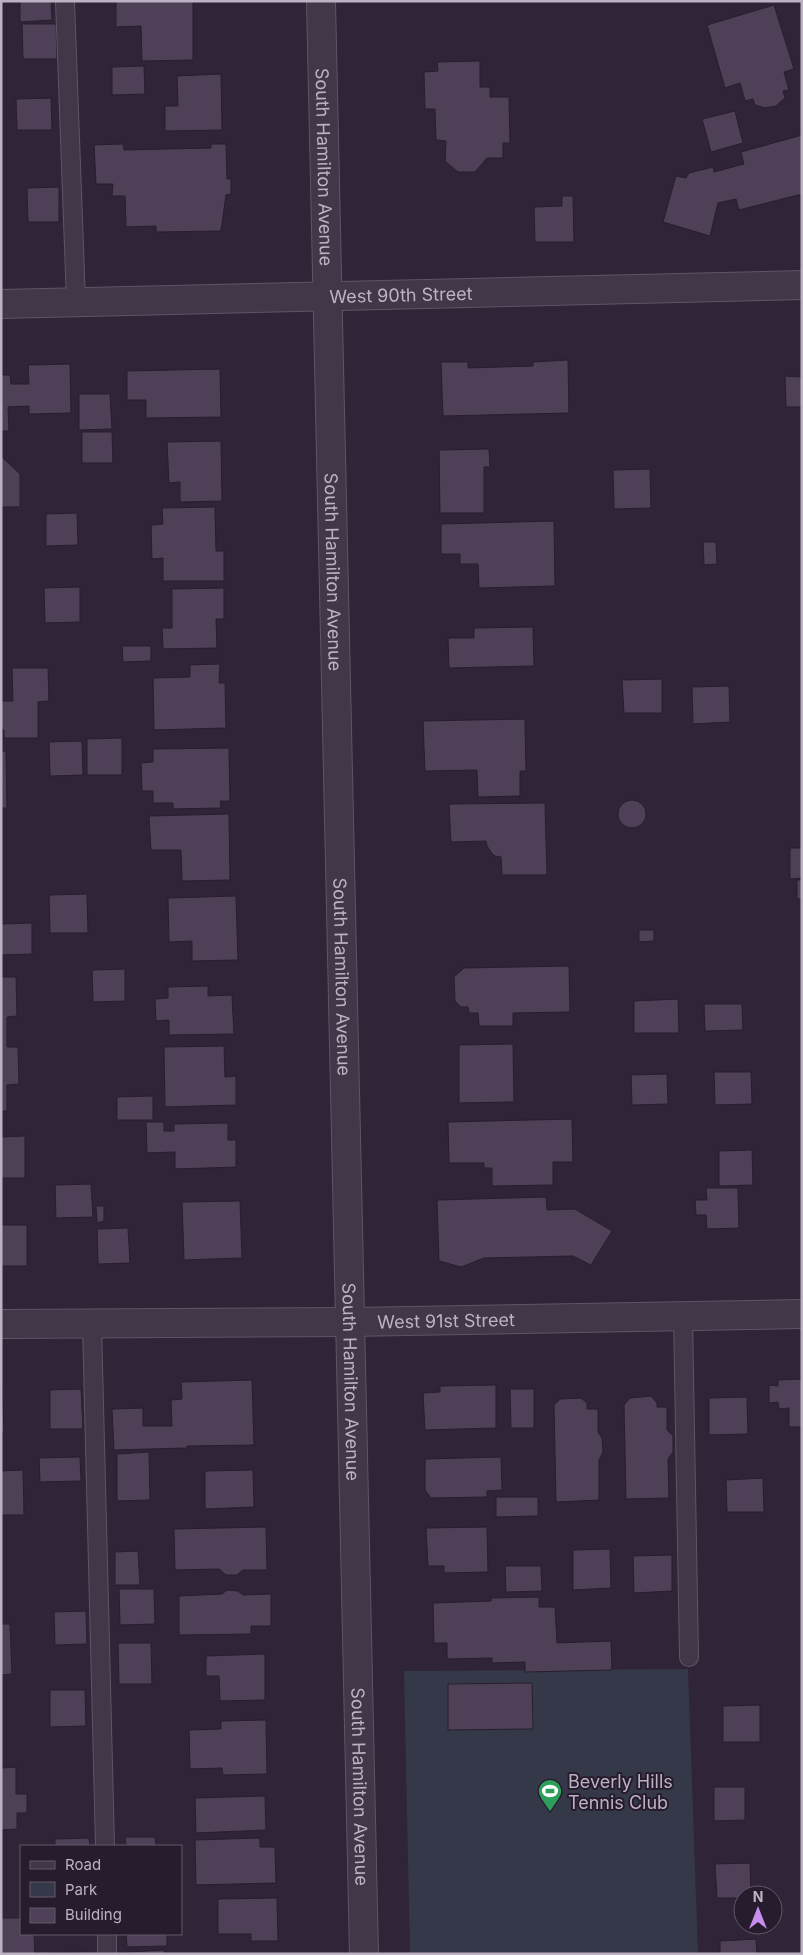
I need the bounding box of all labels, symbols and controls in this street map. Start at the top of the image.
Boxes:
street label: South Hamilton Avenue [312,68,337,266]
street label: West 90th Street [329,282,473,307]
street label: South Hamilton Avenue [321,472,346,671]
street label: South Hamilton Avenue [330,877,355,1076]
street label: South Hamilton Avenue [339,1282,364,1481]
street label: West 91st Street [377,1309,515,1332]
street label: South Hamilton Avenue [348,1687,373,1886]
place label: Beverly Hills Tennis Club [568,1771,673,1813]
sports icon: Beverly Hills Tennis Club [537,1778,563,1812]
legend [20,1845,182,1935]
text: Road [65,1855,101,1874]
text: Park [65,1880,98,1899]
north arrow [733,1885,783,1935]
text: N [753,1888,763,1905]
text: Building [65,1905,122,1924]

